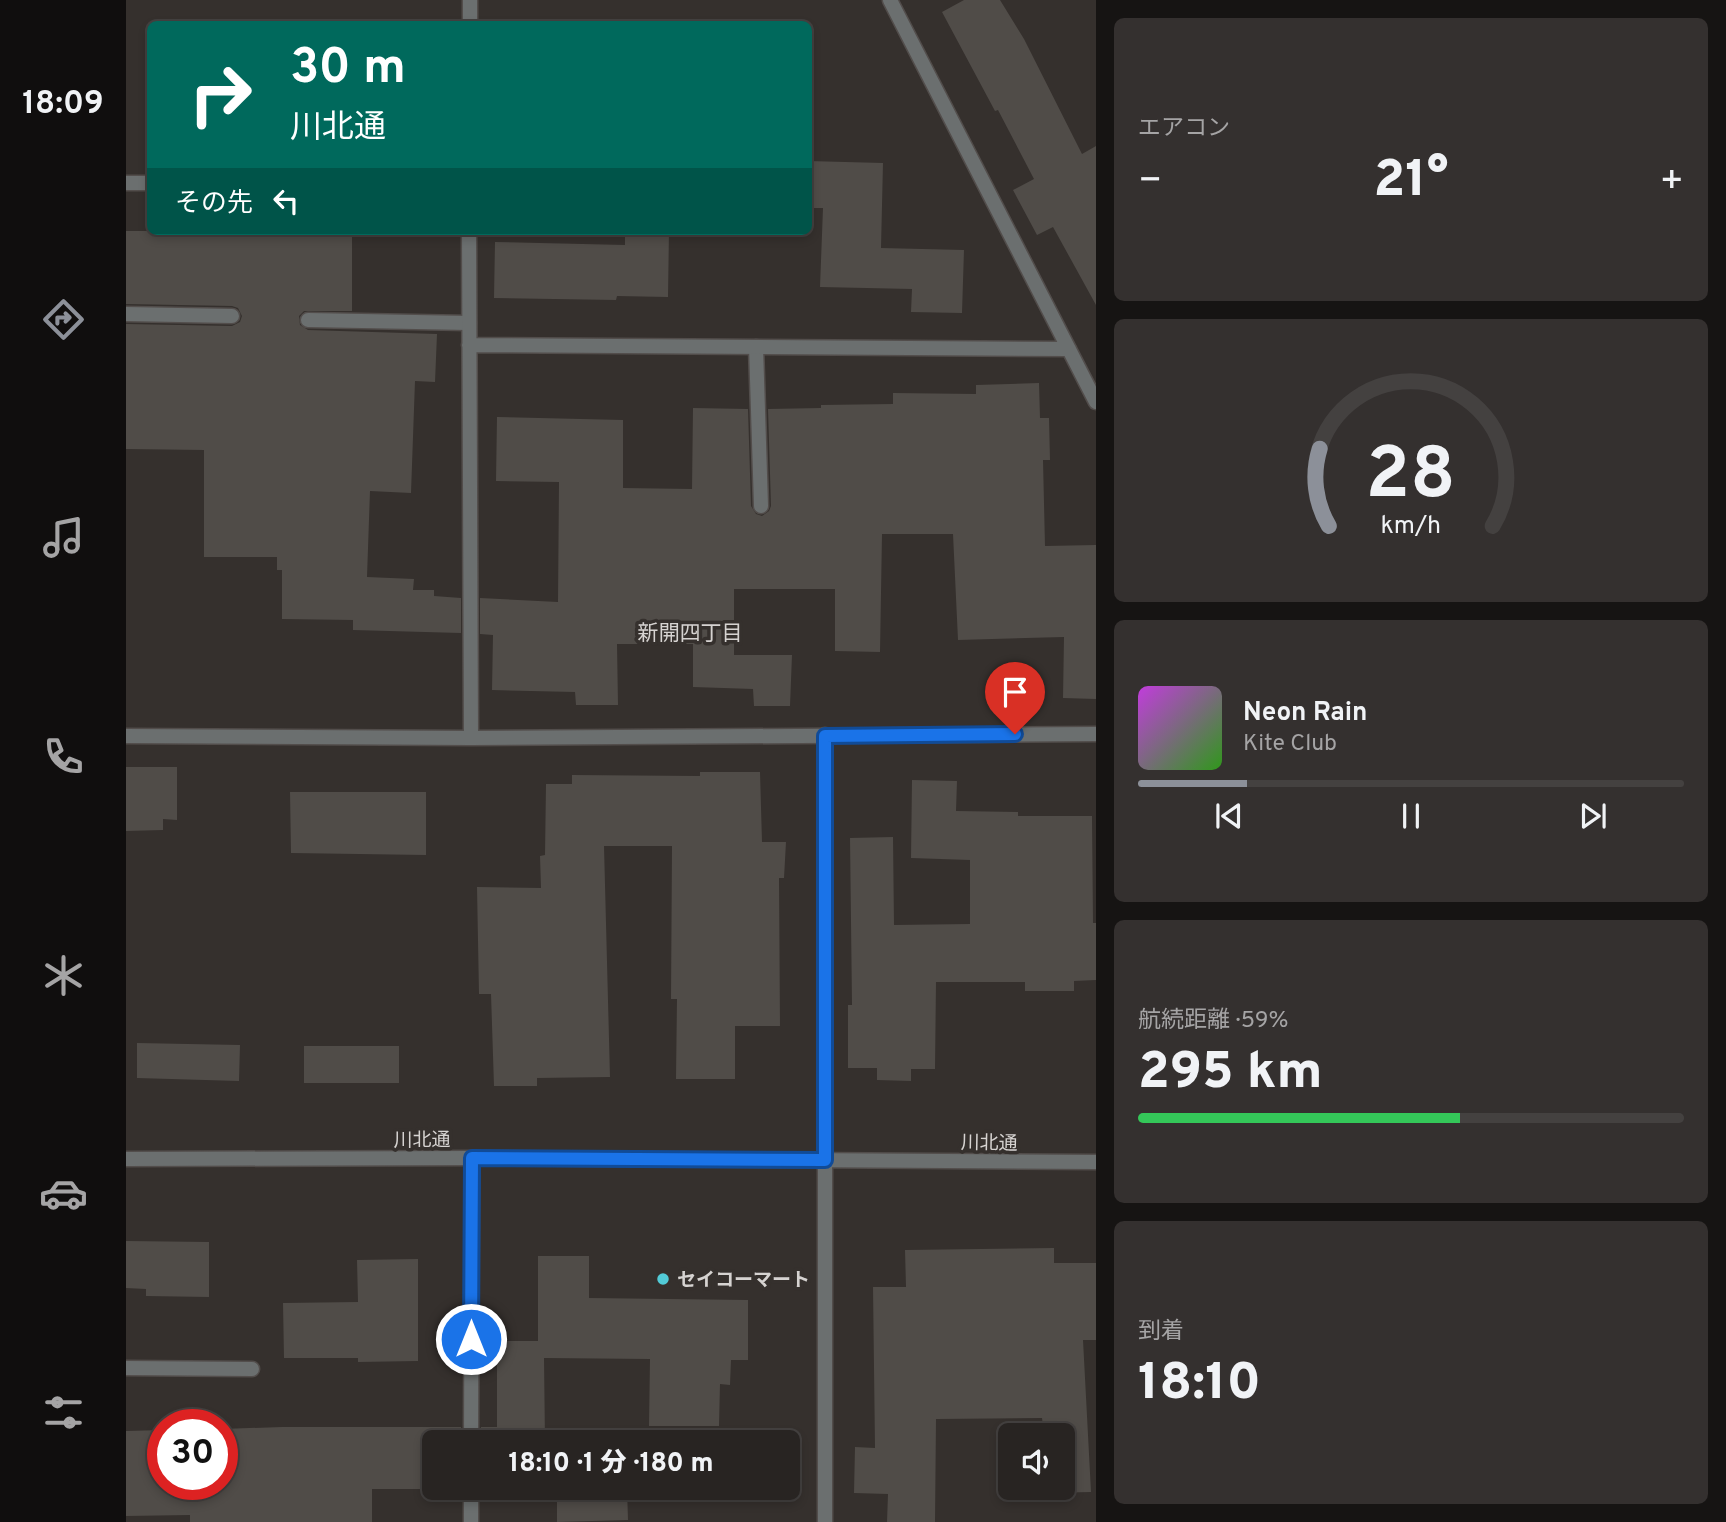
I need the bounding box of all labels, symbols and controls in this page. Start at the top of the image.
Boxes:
text: 30 m [290,39,406,101]
icon: right [175,49,266,140]
text: 18:09 [22,85,104,125]
text: 川北通 [290,109,386,149]
text: エアコン [1138,115,1230,144]
text: 21° [1374,149,1448,215]
text: − [1138,158,1163,207]
text: + [1659,158,1684,207]
icon: left [267,182,305,220]
text: その先 [175,188,253,221]
icon: directions [39,295,88,344]
text: 28 [1366,433,1456,525]
text: km/h [1381,511,1441,543]
icon: music [39,513,88,562]
district label: 新開四丁目 [638,621,743,648]
pin [985,662,1045,734]
icon: arrive [996,673,1034,711]
text: Neon Rain [1243,697,1368,730]
text: Kite Club [1243,730,1337,759]
icon: phone [39,732,88,781]
icon: previous [1210,797,1248,835]
icon: pause [1392,797,1430,835]
icon: next [1574,797,1612,835]
icon: climate [39,951,88,1000]
text: 航続距離 · 59% [1138,1007,1289,1036]
text: 295 km [1138,1041,1322,1107]
street label: 川北通 [393,1129,451,1153]
street label: 川北通 [960,1132,1018,1156]
icon: car [39,1169,88,1218]
place label: セイコーマート [677,1269,810,1293]
marker: セイコーマート [655,1271,671,1287]
position arrow [434,1302,508,1376]
text: 到着 [1138,1318,1184,1347]
text: 18:10 [1138,1352,1261,1418]
icon: filters [39,1388,88,1437]
speed limit sign: 30 [147,1409,238,1500]
map controls [998,1423,1075,1500]
button: sound [998,1423,1075,1500]
text: 18:10 · 1 分 · 180 m [509,1448,713,1481]

